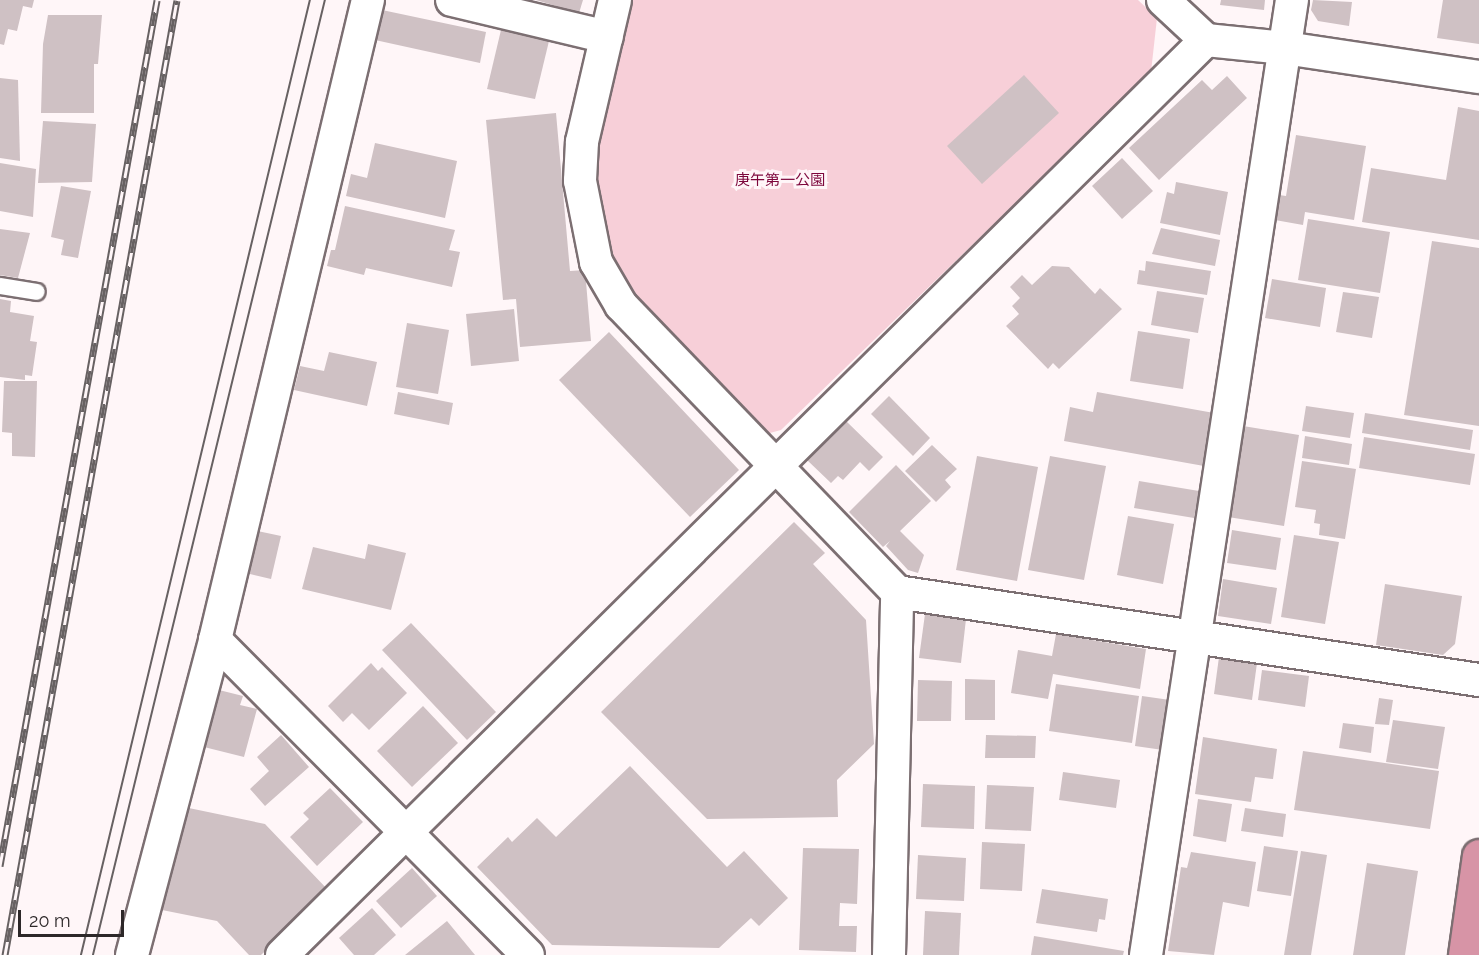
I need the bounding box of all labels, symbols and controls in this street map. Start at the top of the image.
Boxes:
park label: 庚午第一公園 [735,172,825,190]
scale bar [21,898,128,936]
text: 20 m [29,910,71,931]

